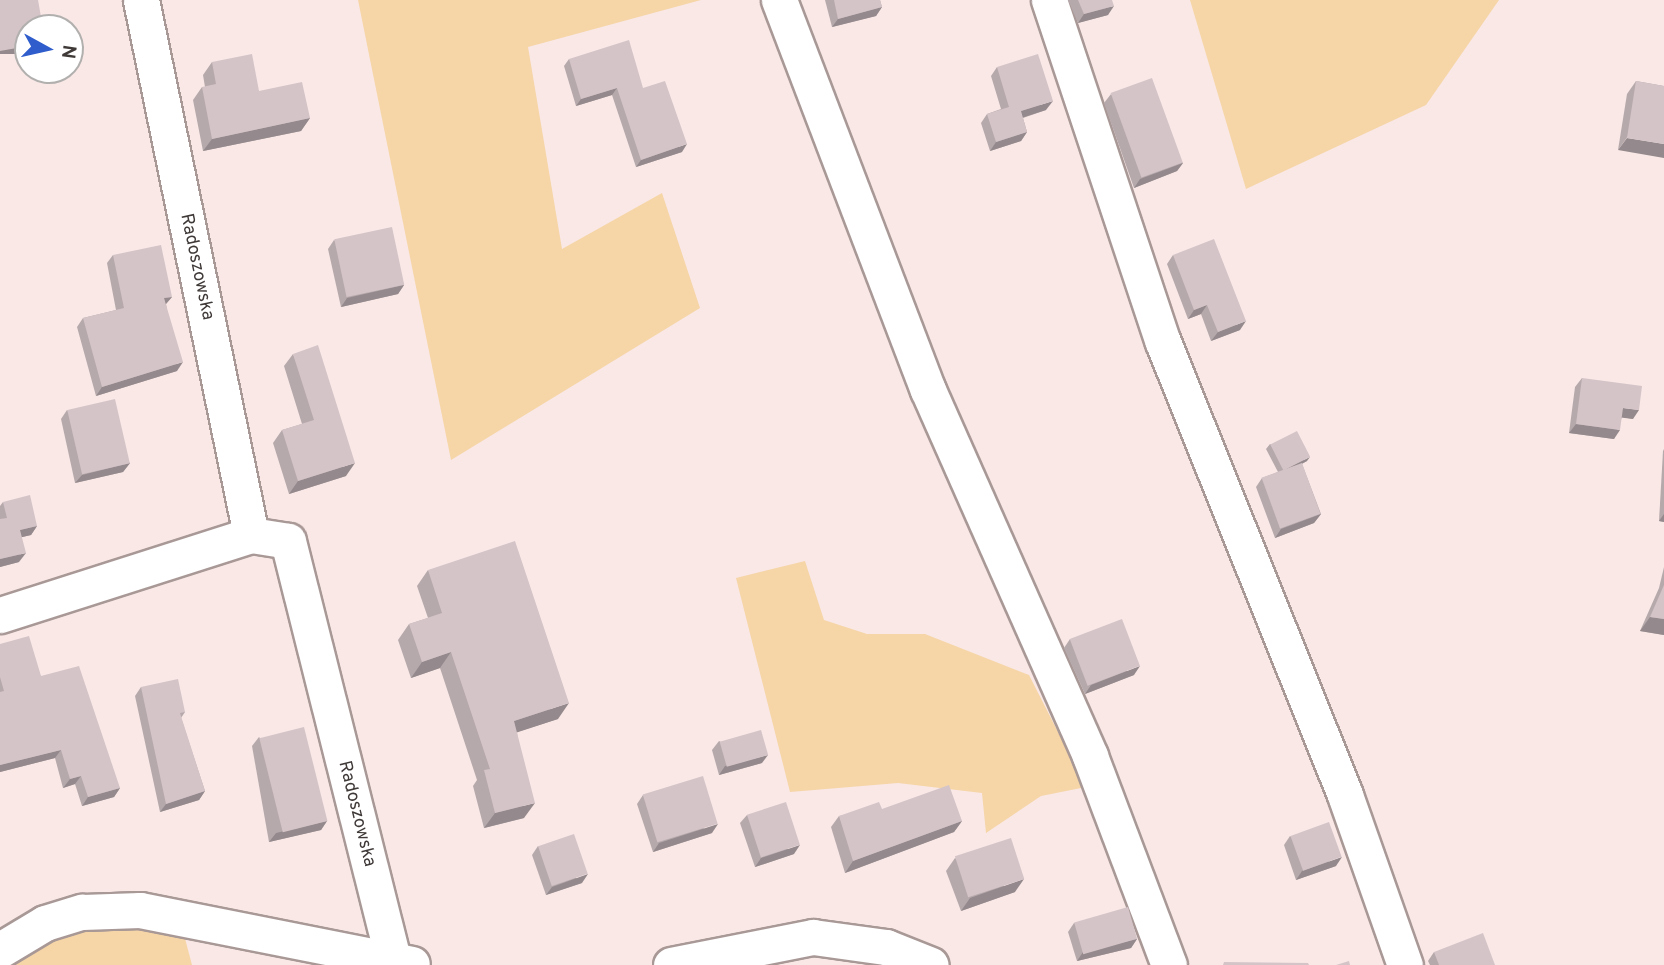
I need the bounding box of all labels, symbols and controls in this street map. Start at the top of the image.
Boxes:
north arrow [14,14,84,84]
text: N [55,43,81,60]
street label: Radoszowska [174,212,218,322]
street label: Radoszowska [332,759,380,869]

